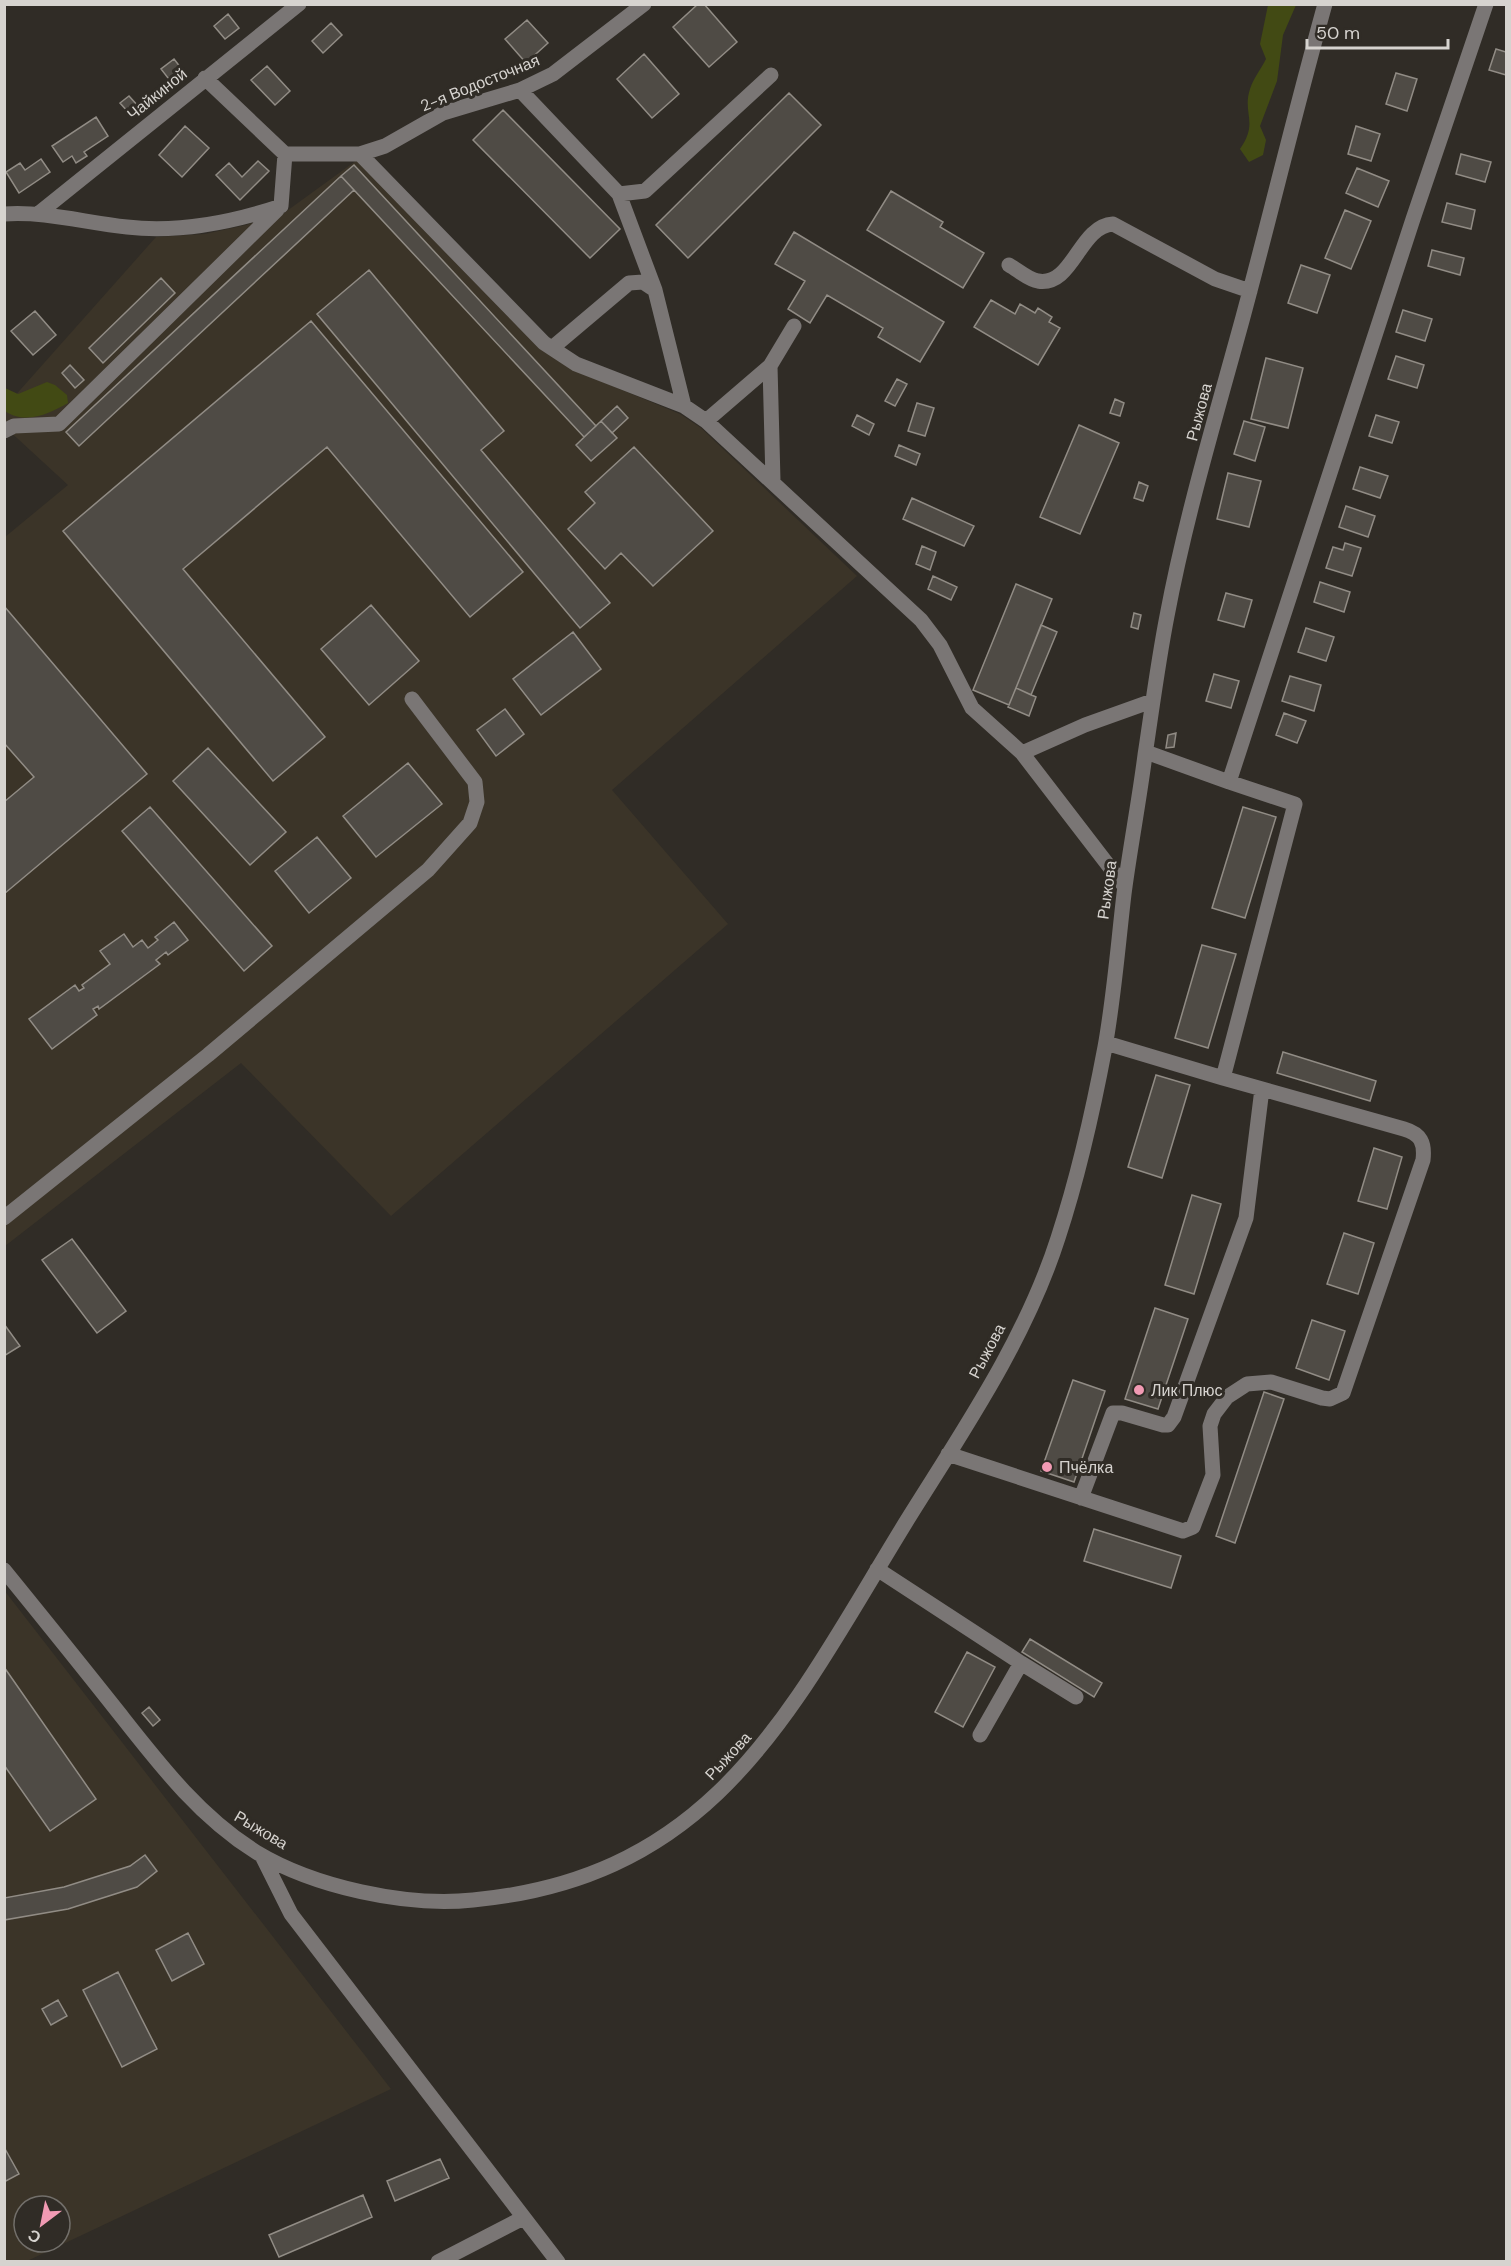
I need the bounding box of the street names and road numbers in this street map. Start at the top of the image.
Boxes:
street label: 2-я Водосточная [417,50,543,116]
street label: Чайкиной [123,63,191,125]
street label: Рыжова [1181,381,1217,443]
street label: Рыжова [1092,859,1122,921]
street label: Рыжова [964,1320,1010,1382]
street label: Рыжова [700,1727,756,1785]
street label: Рыжова [230,1806,292,1854]

